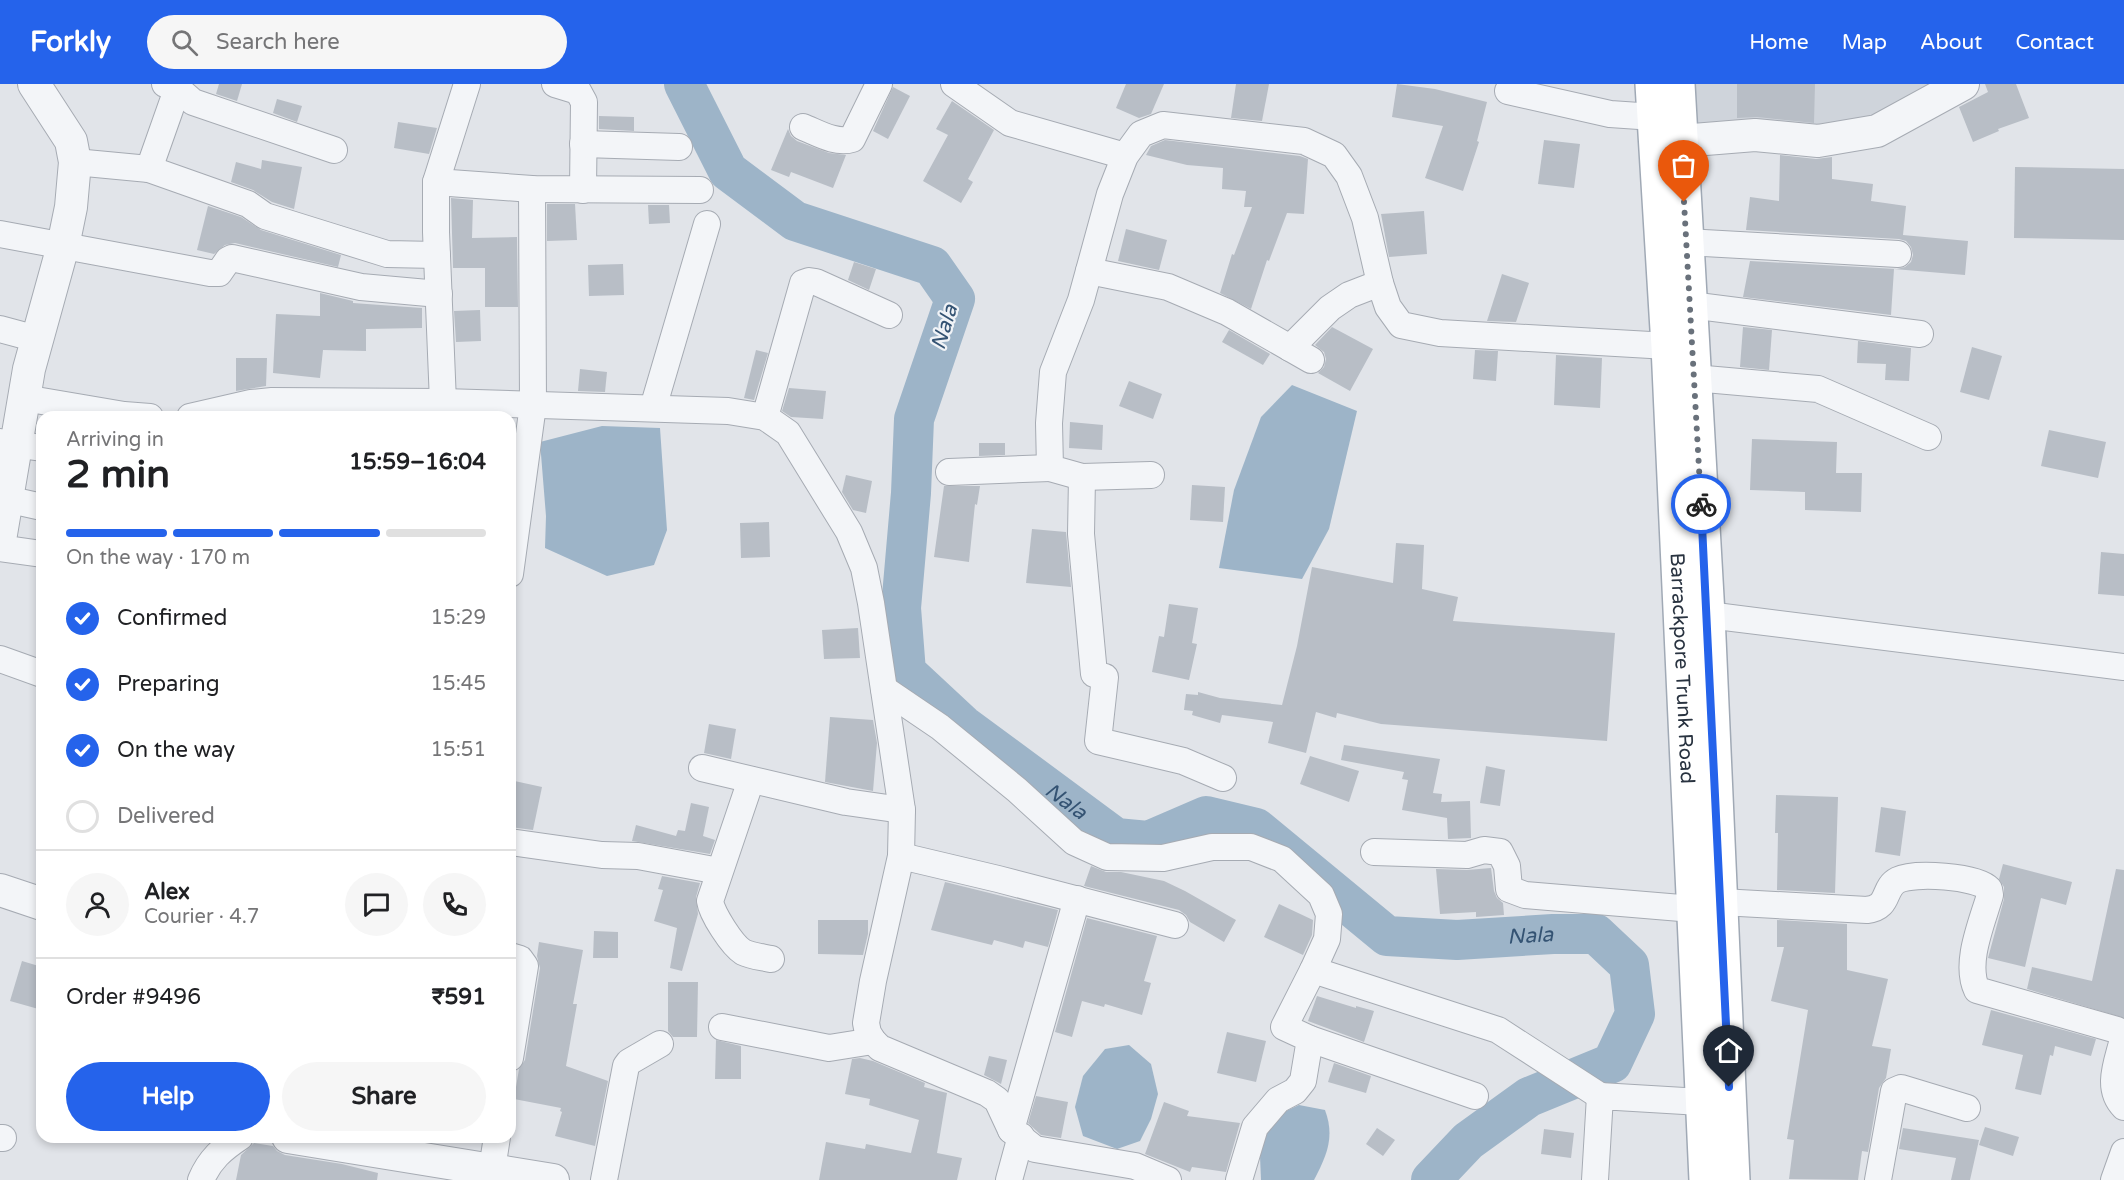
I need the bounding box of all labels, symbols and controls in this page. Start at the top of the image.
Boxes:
search box [147,15,567,69]
text: Forkly [30,25,111,59]
icon: search [168,26,201,59]
text: Search here [216,29,340,55]
text: Home [1749,30,1809,55]
text: Map [1842,30,1887,55]
text: About [1920,30,1982,55]
text: Contact [2015,30,2094,55]
pin [1658,140,1709,202]
icon: bag [1667,149,1700,182]
water label: Nala [926,300,963,353]
text: Arriving in [66,428,164,452]
text: 15:59–16:04 [349,449,486,475]
text: 2 min [66,451,170,498]
courier [1671,474,1731,534]
icon: bike [1685,488,1718,521]
text: On the way · 170 m [66,546,250,570]
street label: Barrackpore Trunk Road [1664,552,1699,784]
icon: check [66,602,99,635]
text: Confirmed [117,605,227,631]
text: 15:29 [431,606,486,630]
icon: check [66,668,99,701]
text: Preparing [117,671,220,697]
text: 15:45 [431,672,486,696]
icon: check [66,734,99,767]
text: On the way [117,737,235,763]
text: 15:51 [431,738,486,762]
water label: Nala [1040,778,1093,826]
text: Delivered [117,803,215,829]
button: person [66,873,129,936]
button: chat [345,873,408,936]
button: phone [423,873,486,936]
text: Alex [144,879,190,905]
text: Courier · 4.7 [144,905,259,929]
water label: Nala [1507,922,1555,950]
text: Order #9496 [66,984,201,1010]
text: ₹591 [432,984,486,1010]
pin [1703,1025,1754,1087]
icon: home [1712,1034,1745,1067]
button: Help [66,1062,270,1131]
button: Share [282,1062,486,1131]

